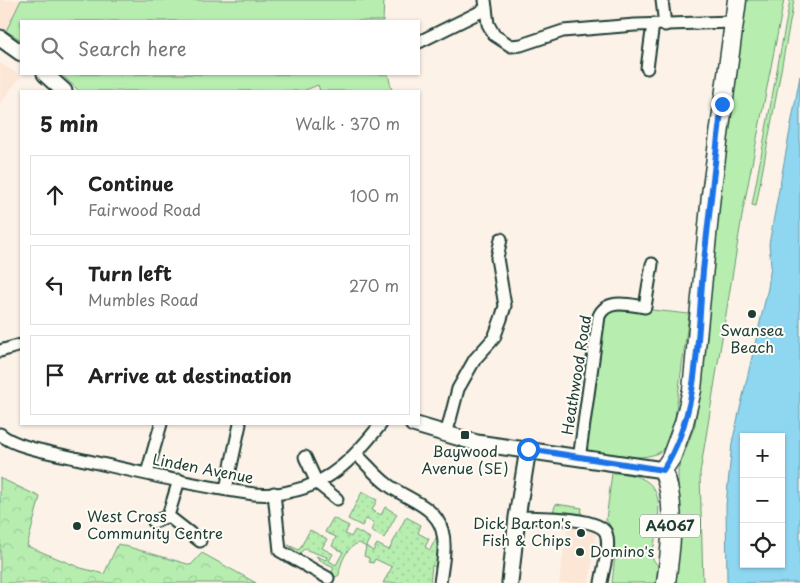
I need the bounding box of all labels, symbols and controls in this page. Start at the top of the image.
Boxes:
search box [20,20,420,75]
icon: search [38,34,66,62]
text: Search here [78,34,187,62]
route end [711,93,734,116]
text: 5 min [40,107,98,139]
text: Walk · 370 m [295,111,400,135]
text: Continue [88,169,174,197]
icon: ahead [41,181,69,209]
text: 100 m [350,183,399,207]
text: Fairwood Road [88,197,201,221]
text: Turn left [88,259,172,287]
icon: left [41,271,69,299]
text: 270 m [349,273,399,297]
text: Mumbles Road [88,287,198,311]
marker: Swansea Beach [746,308,758,320]
street label: Heathwood Road [555,313,596,436]
place label: Swansea Beach [720,318,784,358]
icon: arrive [41,361,69,389]
text: Arrive at destination [88,361,292,389]
marker: Baywood Avenue (SE) [459,429,471,441]
map controls [740,433,785,568]
button: + [740,433,785,478]
route start [517,438,540,461]
place label: Baywood Avenue (SE) [421,439,509,479]
street label: Linden Avenue [151,446,256,489]
button: − [740,478,785,523]
place label: West Cross Community Centre [87,504,223,544]
place label: Dick Barton's Fish & Chips [473,511,571,551]
road number: A4067 [640,514,700,538]
marker: West Cross Community Centre [71,520,83,532]
button: locate [740,523,785,568]
marker: Dick Barton's Fish & Chips [575,527,587,539]
place label: Domino's [590,539,655,562]
marker: Domino's [574,546,586,558]

